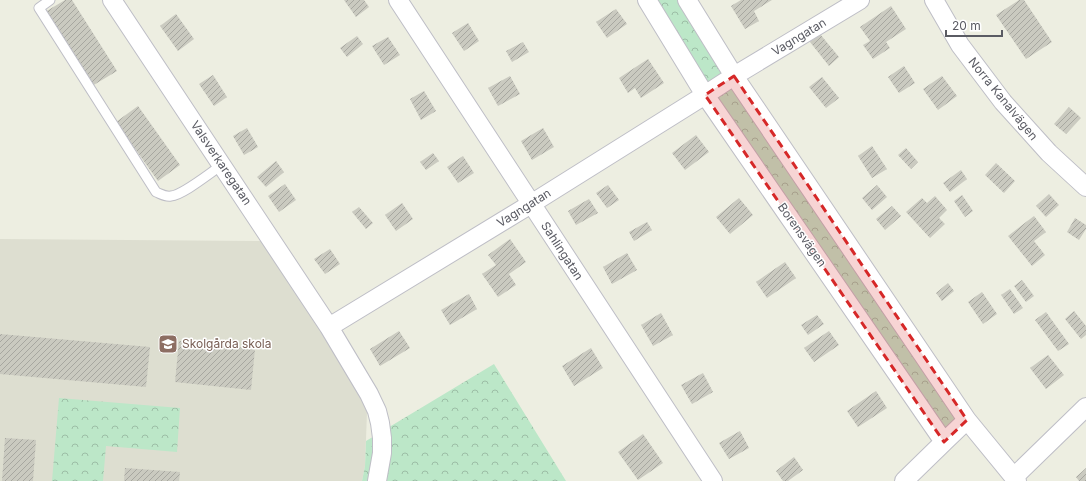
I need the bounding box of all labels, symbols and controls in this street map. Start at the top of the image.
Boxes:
scale bar [946,12,1002,38]
street label: Vagngatan [769,14,829,59]
text: 20 m [952,18,981,33]
street label: Norra Kanalvägen [965,54,1041,143]
street label: Valsverkaregatan [188,118,255,208]
street label: Vagngatan [494,185,553,230]
street label: Borensvägen [775,200,830,270]
street label: Sahlingatan [538,219,587,283]
school or university icon: Skolgårda skola [157,333,179,355]
place label: Skolgårda skola [182,336,271,351]

